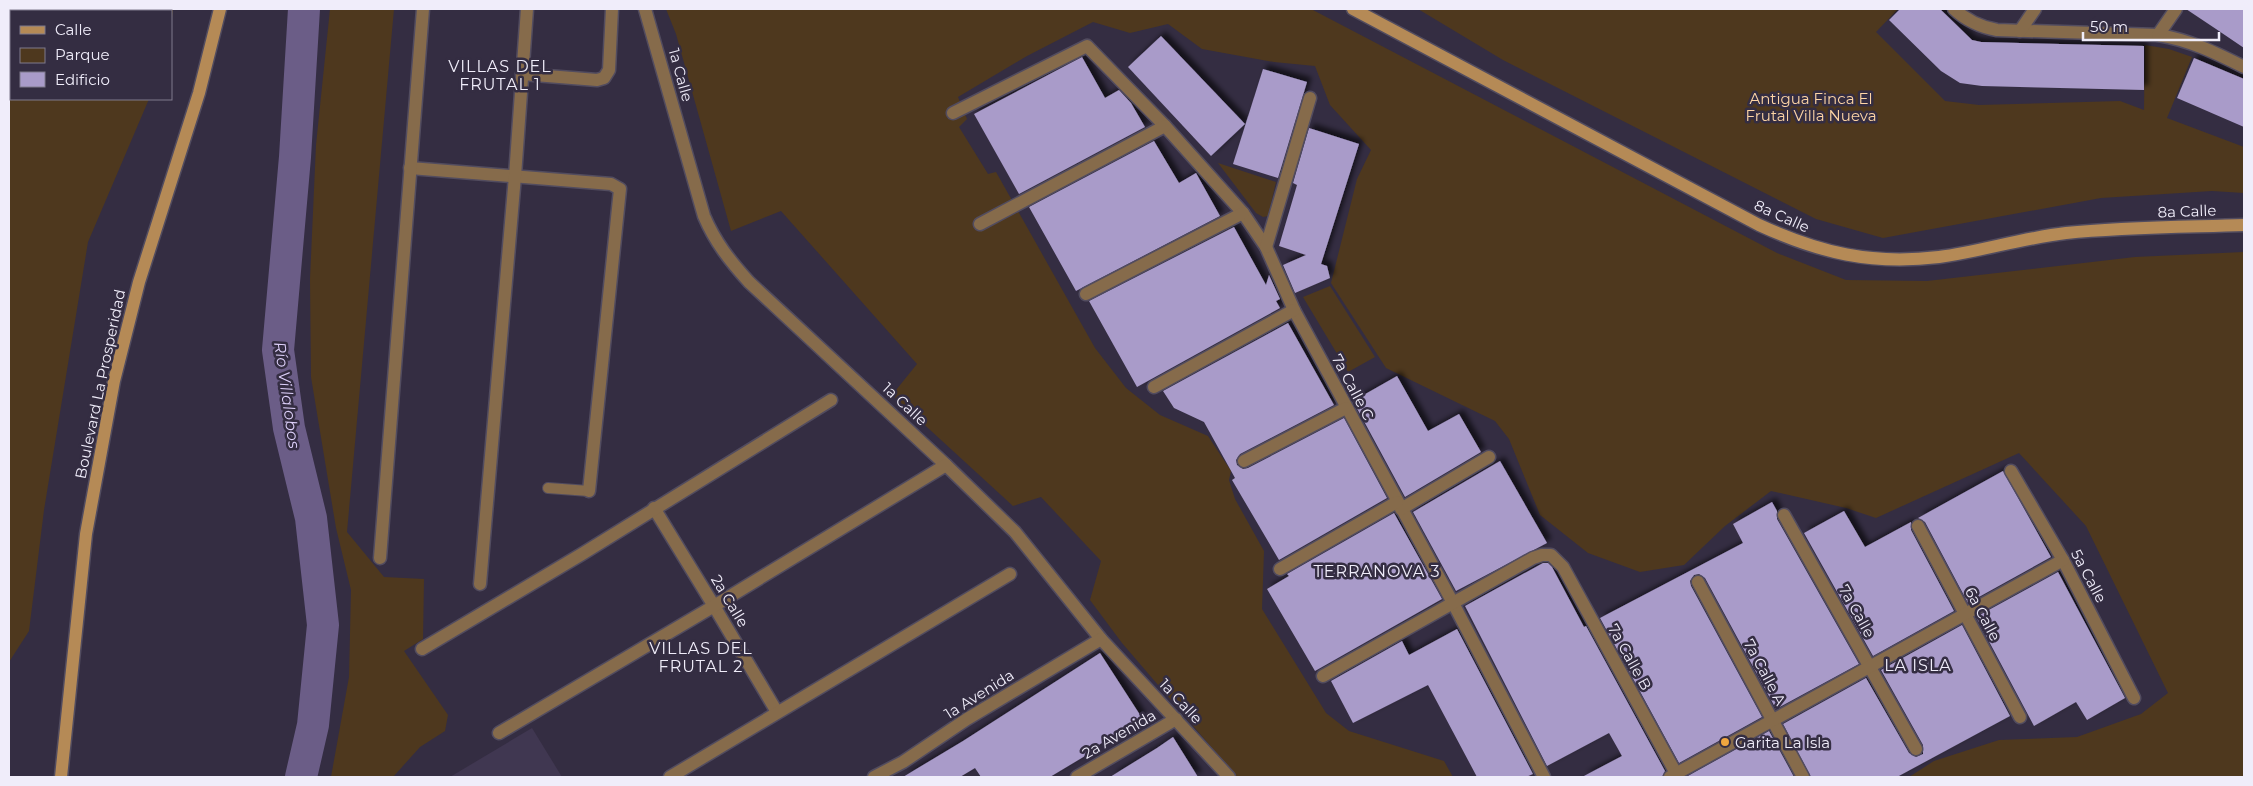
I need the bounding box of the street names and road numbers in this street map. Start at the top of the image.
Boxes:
street label: 1a Calle [665,46,697,104]
street label: 8a Calle [1751,195,1813,237]
street label: 8a Calle [2157,200,2217,222]
street label: Boulevard La Prosperidad [71,287,129,481]
street label: 7a Calle C [1328,351,1378,424]
street label: 1a Calle [879,378,931,430]
street label: 5a Calle [2067,546,2111,606]
street label: 2a Calle [707,571,753,631]
street label: 7a Calle [1835,581,1879,641]
street label: 6a Calle [1961,584,2005,644]
street label: 7a Calle B [1604,621,1656,693]
street label: 7a Calle A [1740,636,1790,709]
street label: 1a Avenida [941,665,1017,723]
street label: 1a Calle [1155,675,1207,727]
street label: 2a Avenida [1079,705,1159,763]

